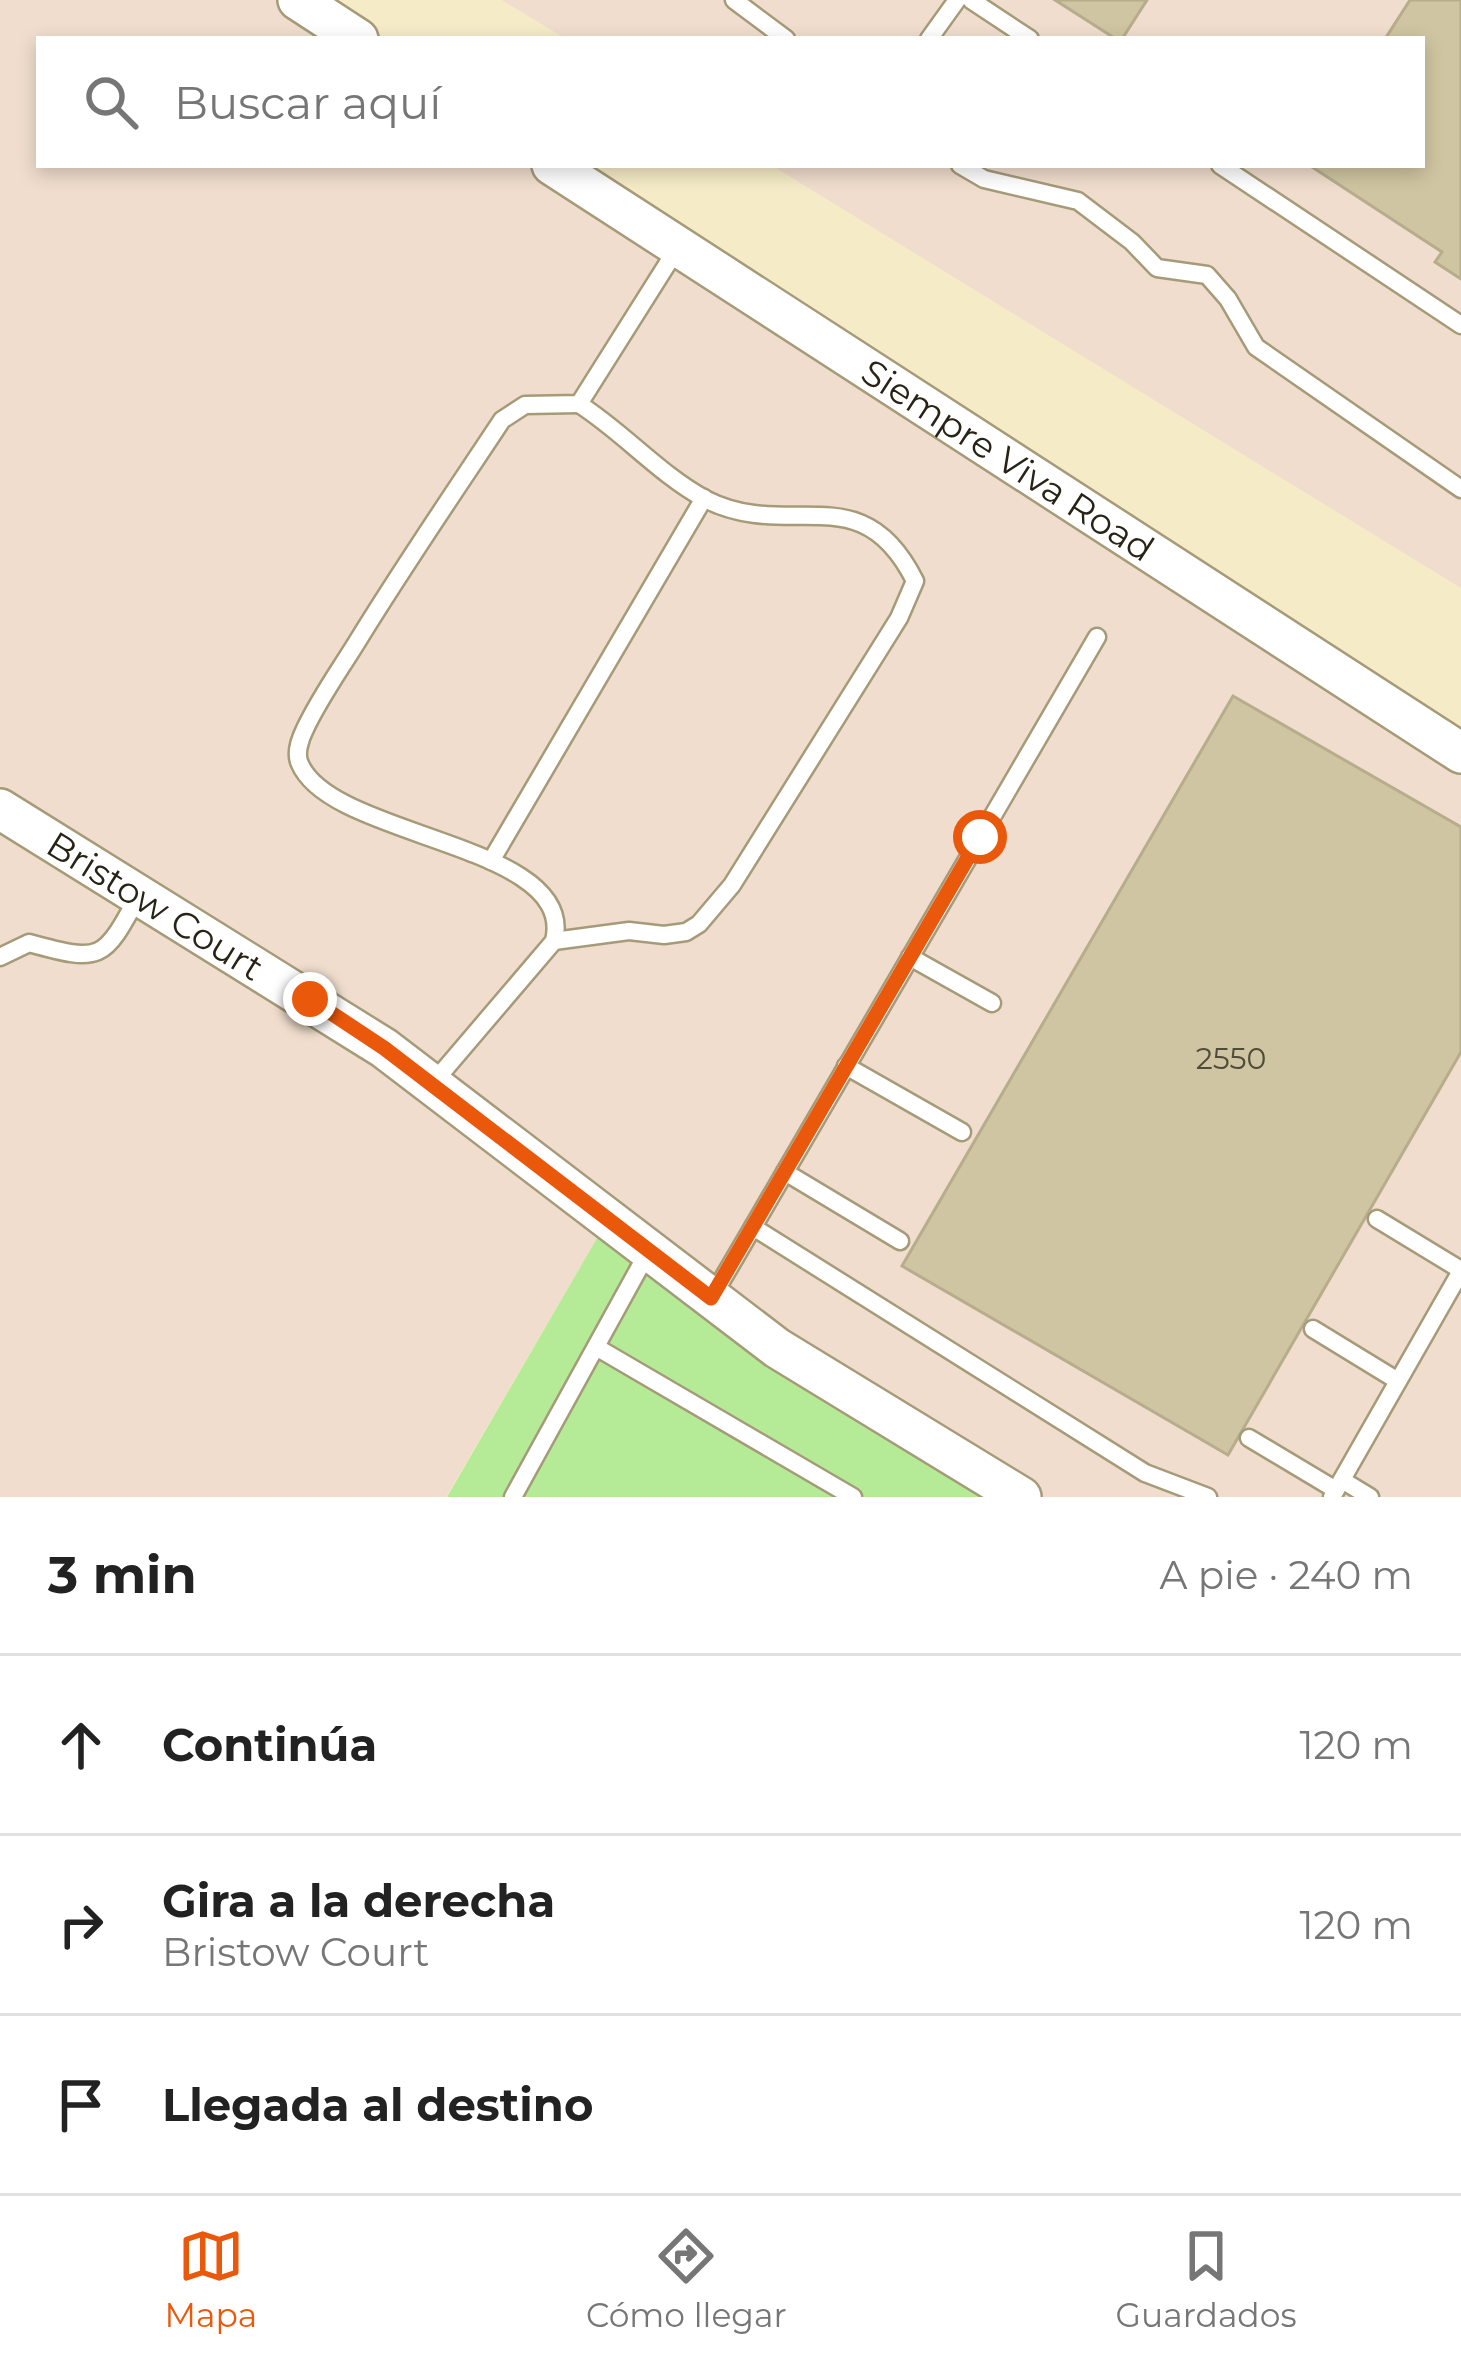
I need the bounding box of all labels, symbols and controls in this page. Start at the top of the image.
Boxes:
search box [36,36,1425,168]
icon: search [78,69,144,135]
text: Buscar aquí [174,75,441,130]
street label: Siempre Viva Road [854,349,1162,571]
route start [953,810,1007,864]
street label: Bristow Court [39,822,272,990]
route end [283,972,337,1026]
house number: 2550 [1196,1040,1266,1077]
text: 3 min [48,1544,197,1606]
text: A pie · 240 m [1160,1551,1413,1599]
icon: ahead [48,1712,114,1778]
text: Continúa [162,1717,377,1772]
text: 120 m [1299,1721,1413,1769]
text: Gira a la derecha [162,1873,555,1928]
icon: right [48,1892,114,1958]
text: 120 m [1299,1901,1413,1949]
text: Bristow Court [162,1928,429,1976]
icon: arrive [48,2072,114,2138]
text: Llegada al destino [162,2077,594,2132]
tab: Mapa [164,2223,257,2335]
tab: Cómo llegar [586,2223,787,2335]
tab: Guardados [1116,2223,1297,2335]

